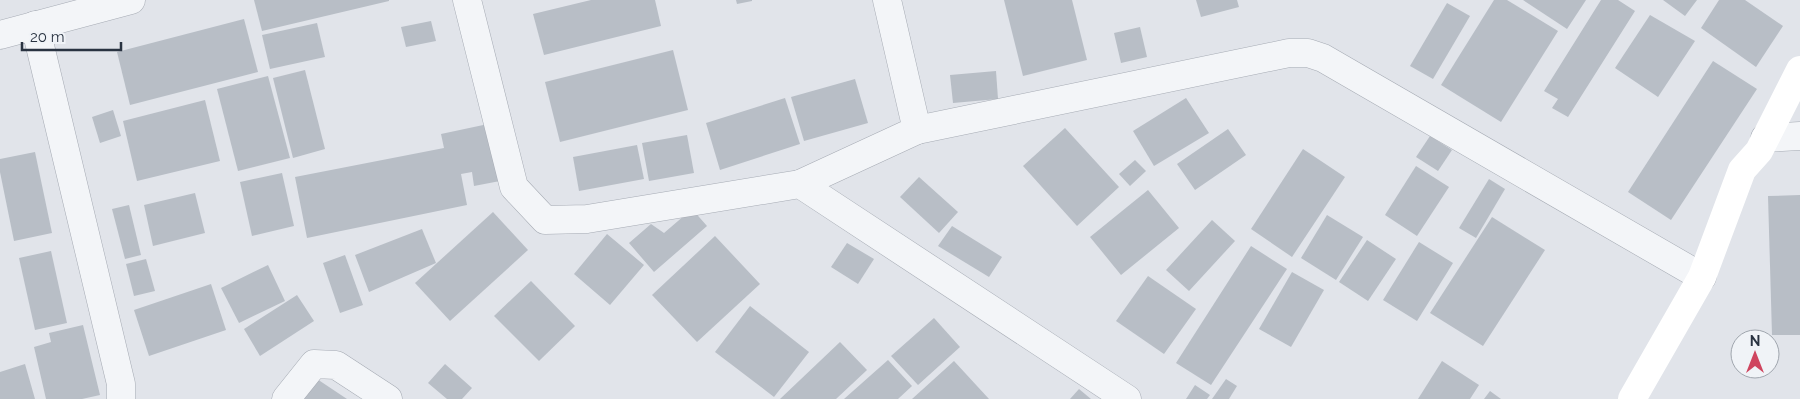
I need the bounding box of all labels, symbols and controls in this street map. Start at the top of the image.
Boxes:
scale bar [22,20,121,52]
text: 20 m [30,28,65,46]
north arrow [1730,329,1780,379]
text: N [1750,333,1760,349]

